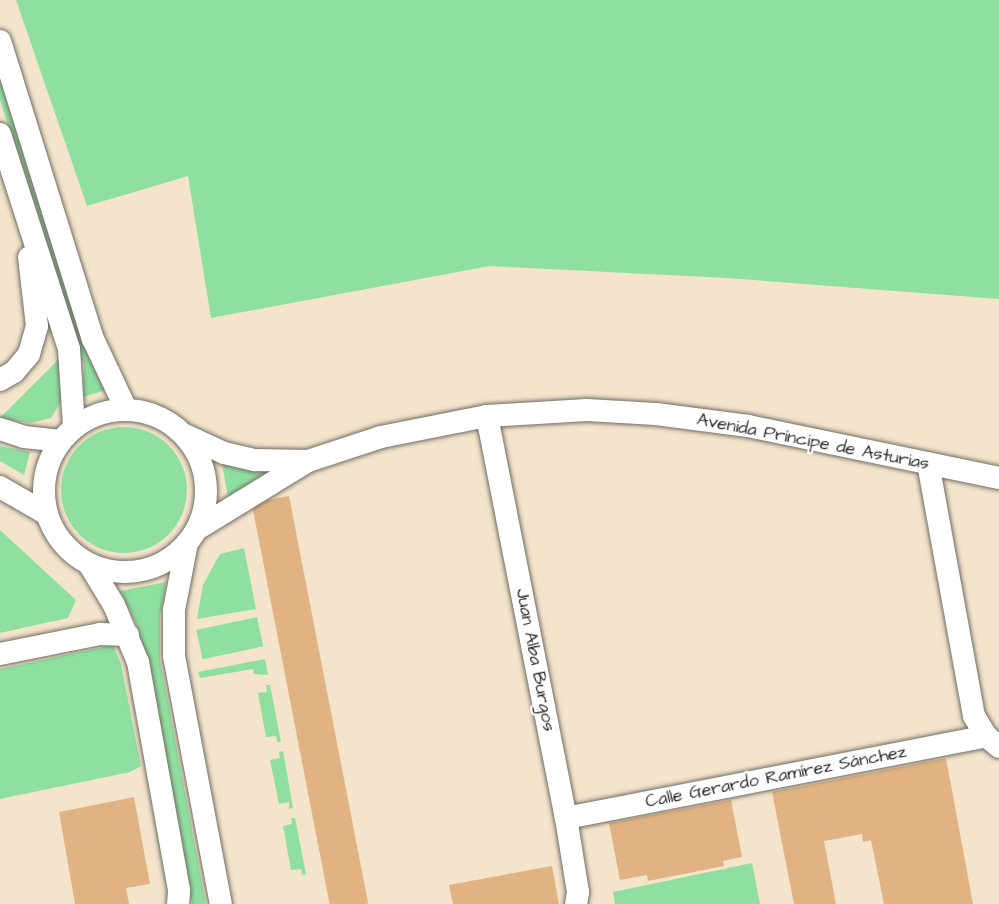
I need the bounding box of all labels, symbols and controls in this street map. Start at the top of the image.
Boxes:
street label: Avenida Príncipe de Asturias [695,409,931,475]
street label: Juan Alba Burgos [511,587,559,733]
street label: Calle Gerardo Ramírez Sánchez [644,741,908,813]

